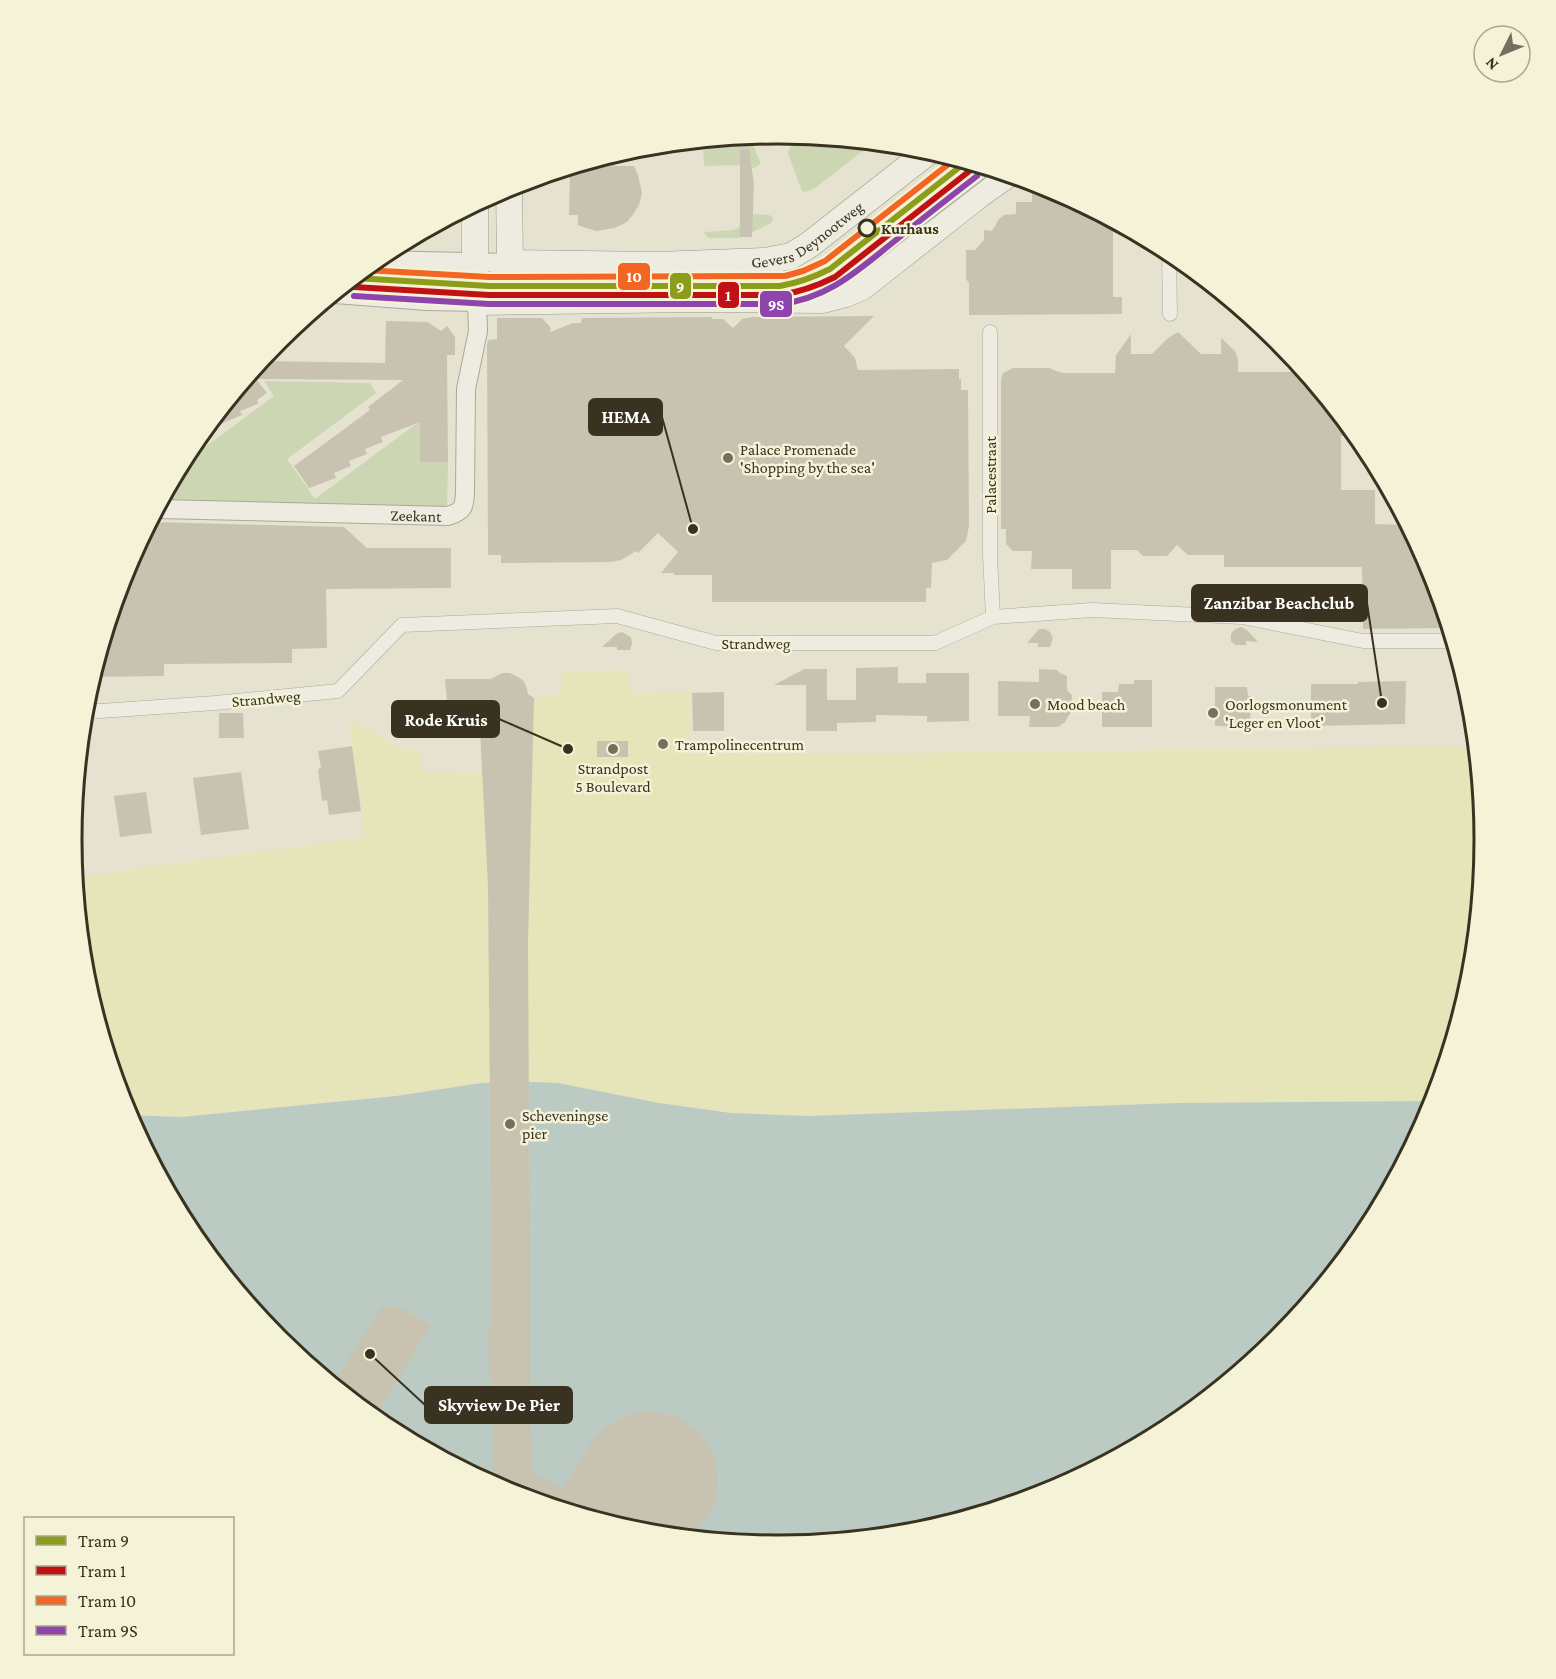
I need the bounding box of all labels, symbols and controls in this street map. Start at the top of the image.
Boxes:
north arrow [1472,24,1532,84]
text: N [1481,54,1501,74]
street label: Gevers Deynootweg [751,198,867,271]
marker: Kurhaus [858,219,876,237]
place label: Kurhaus [881,220,939,237]
line badge: 10 [617,262,651,291]
text: 10 [626,268,642,285]
line badge: 9 [669,272,692,300]
text: 9 [676,278,684,295]
line badge: 1 [717,281,740,309]
text: 1 [725,287,731,304]
line badge: 9S [759,290,793,318]
text: 9S [768,296,784,313]
callout: HEMA [589,399,662,435]
text: HEMA [602,407,651,427]
street label: Palacestraat [982,436,999,514]
place label: Palace Promenade 'Shopping by the sea' [740,441,875,477]
marker: Palace Promenade 'Shopping by the sea' [721,451,735,465]
street label: Zeekant [390,507,442,525]
callout: Zanzibar Beachclub [1192,585,1367,621]
text: Zanzibar Beachclub [1204,593,1355,613]
street label: Strandweg [722,635,791,653]
street label: Strandweg [231,687,301,711]
place label: Mood beach [1047,696,1126,713]
place label: Oorlogsmonument 'Leger en Vloot' [1225,696,1348,732]
marker: Mood beach [1028,697,1042,711]
callout: Rode Kruis [392,701,499,737]
marker: Oorlogsmonument 'Leger en Vloot' [1206,706,1220,720]
text: Rode Kruis [404,710,488,730]
place label: Trampolinecentrum [675,736,804,754]
marker: Trampolinecentrum [656,737,670,751]
marker: Strandpost 5 Boulevard [606,742,620,756]
place label: Strandpost 5 Boulevard [575,760,651,795]
place label: Scheveningse pier [522,1107,608,1143]
marker: Scheveningse pier [503,1117,517,1131]
callout: Skyview De Pier [425,1387,572,1423]
text: Skyview De Pier [438,1395,560,1415]
legend [24,1517,234,1655]
text: Tram 9 [78,1531,129,1551]
text: Tram 1 [78,1561,126,1581]
text: Tram 10 [78,1591,136,1611]
text: Tram 9S [78,1621,138,1641]

